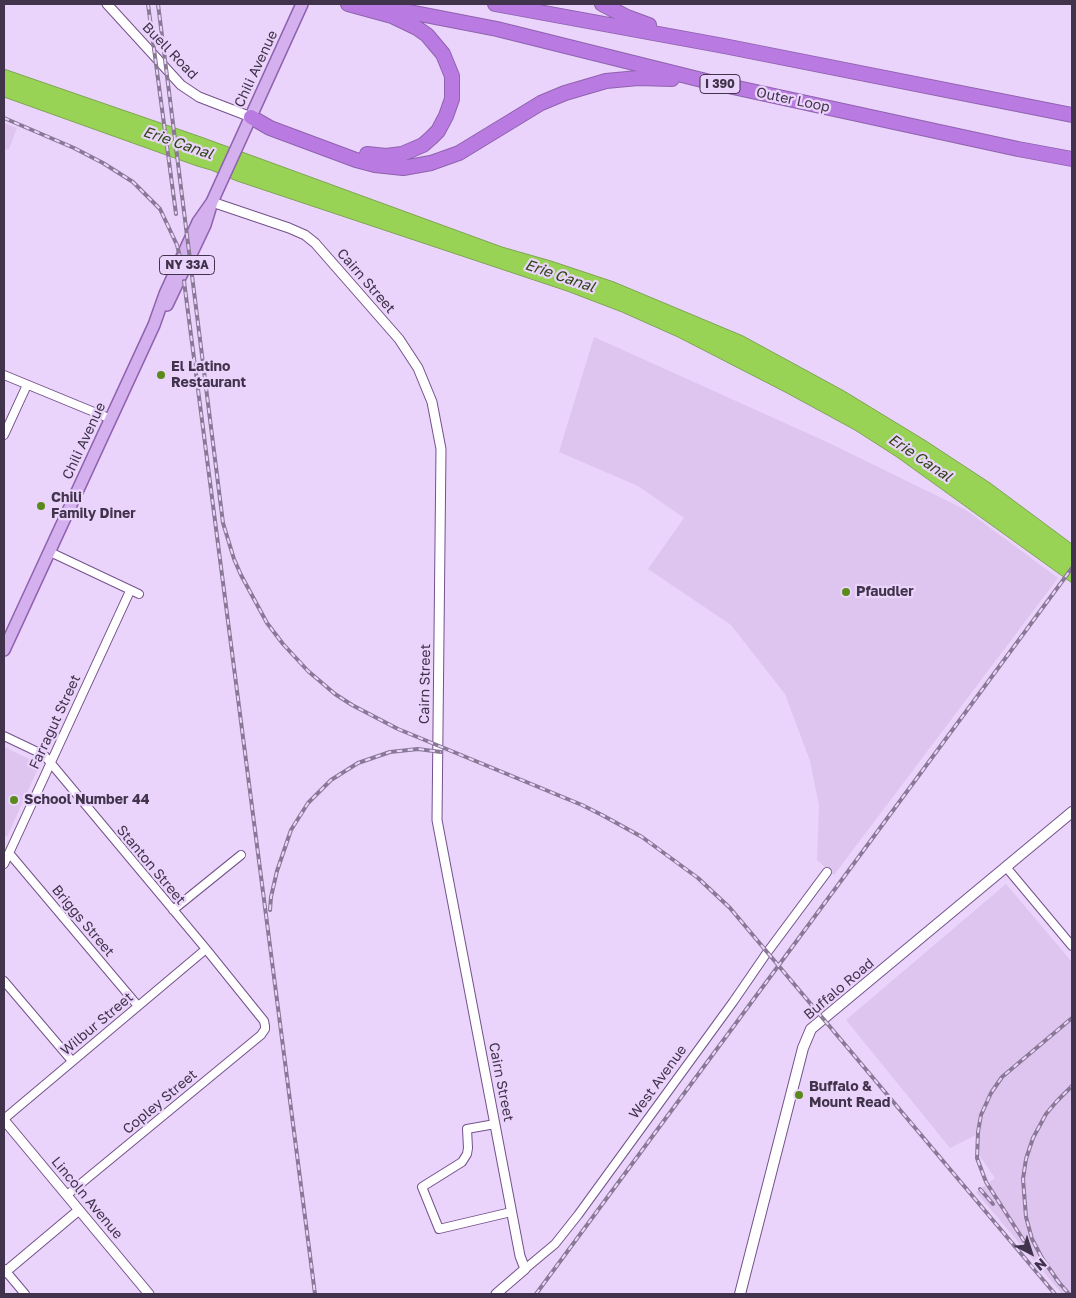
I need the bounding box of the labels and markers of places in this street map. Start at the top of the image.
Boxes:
place label: El Latino Restaurant [171,359,246,392]
marker: El Latino Restaurant [155,369,167,381]
place label: Chili Family Diner [51,490,136,522]
marker: Chili Family Diner [35,500,47,512]
place label: Pfaudler [856,584,914,600]
marker: Pfaudler [840,586,852,598]
place label: School Number 44 [24,792,149,808]
marker: School Number 44 [8,794,20,806]
place label: Buffalo & Mount Read [809,1079,890,1112]
marker: Buffalo & Mount Read [793,1089,805,1101]

